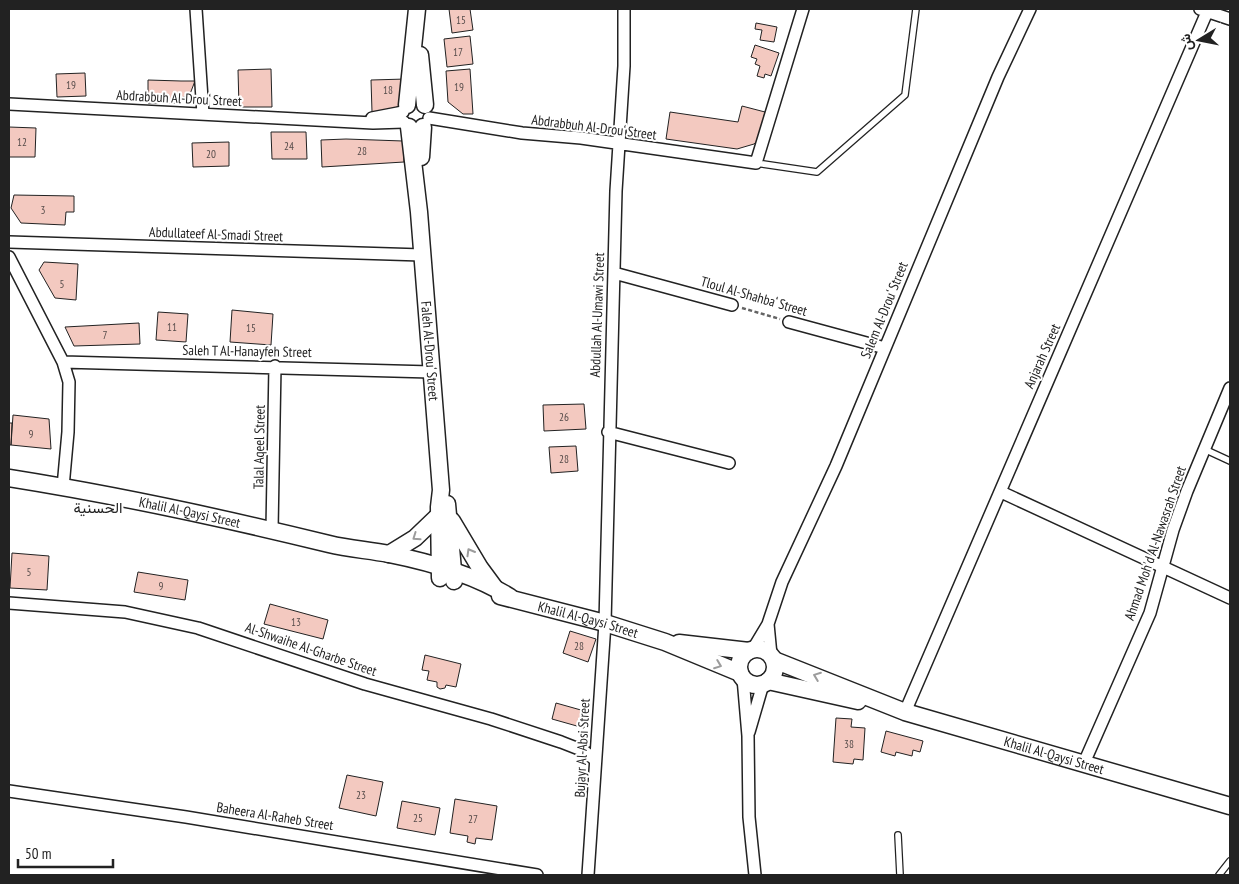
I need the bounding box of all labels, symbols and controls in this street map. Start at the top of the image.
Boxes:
house number: 15 [456,13,466,27]
north arrow [1174,15,1224,65]
text: ش [1176,32,1197,52]
house number: 17 [453,45,463,59]
house number: 19 [66,78,76,92]
house number: 19 [454,80,464,94]
house number: 18 [383,83,393,97]
street label: Abdrabbuh Al-Drou‘ Street [116,86,242,110]
street label: Abdrabbuh Al-Drou‘ Street [531,110,658,144]
house number: 12 [17,135,27,149]
house number: 24 [284,139,294,153]
house number: 28 [357,144,367,158]
house number: 20 [206,147,216,161]
house number: 3 [41,203,46,217]
street label: Abdullateef Al-Smadi Street [149,223,283,245]
street label: Abdullah Al-Umawi Street [586,252,608,378]
street label: Salem Al-Drou‘ Street [856,259,912,361]
street label: Tloul Al-Shahba‘ Street [699,272,810,320]
house number: 5 [60,277,65,291]
street label: Faleh Al-Drou‘ Street [417,300,443,402]
house number: 11 [167,320,177,334]
house number: 15 [246,321,256,335]
street label: Anjarah Street [1020,321,1064,391]
house number: 7 [103,328,108,342]
street label: Saleh T Al-Hanayfeh Street [182,341,312,361]
street label: Talal Aqeel Street [249,404,269,489]
house number: 26 [559,410,569,424]
house number: 9 [29,427,34,441]
house number: 28 [559,452,569,466]
street label: Ahmad Moh'd Al-Nawasrah Street [1120,463,1190,623]
street label: Khalil Al-Qaysi Street [138,493,242,532]
district label: الحسنية [74,498,122,517]
one-way arrow [412,531,422,540]
one-way arrow [467,549,477,558]
house number: 5 [27,565,32,579]
house number: 9 [159,579,164,593]
street label: Khalil Al-Qaysi Street [536,597,640,642]
house number: 13 [291,615,301,629]
street label: Al-Shwaihe Al-Gharbe Street [243,618,379,680]
house number: 28 [574,639,584,653]
one-way arrow [713,659,722,669]
one-way arrow [813,672,822,682]
street label: Bujayr Al-Absi Street [570,698,594,798]
street label: Khalil Al-Qaysi Street [1002,732,1106,778]
house number: 38 [844,737,854,751]
house number: 23 [356,788,366,802]
street label: Baheera Al-Raheb Street [215,798,335,834]
house number: 25 [413,811,423,825]
house number: 27 [468,812,478,826]
scale bar [18,836,112,868]
text: 50 m [25,844,51,863]

